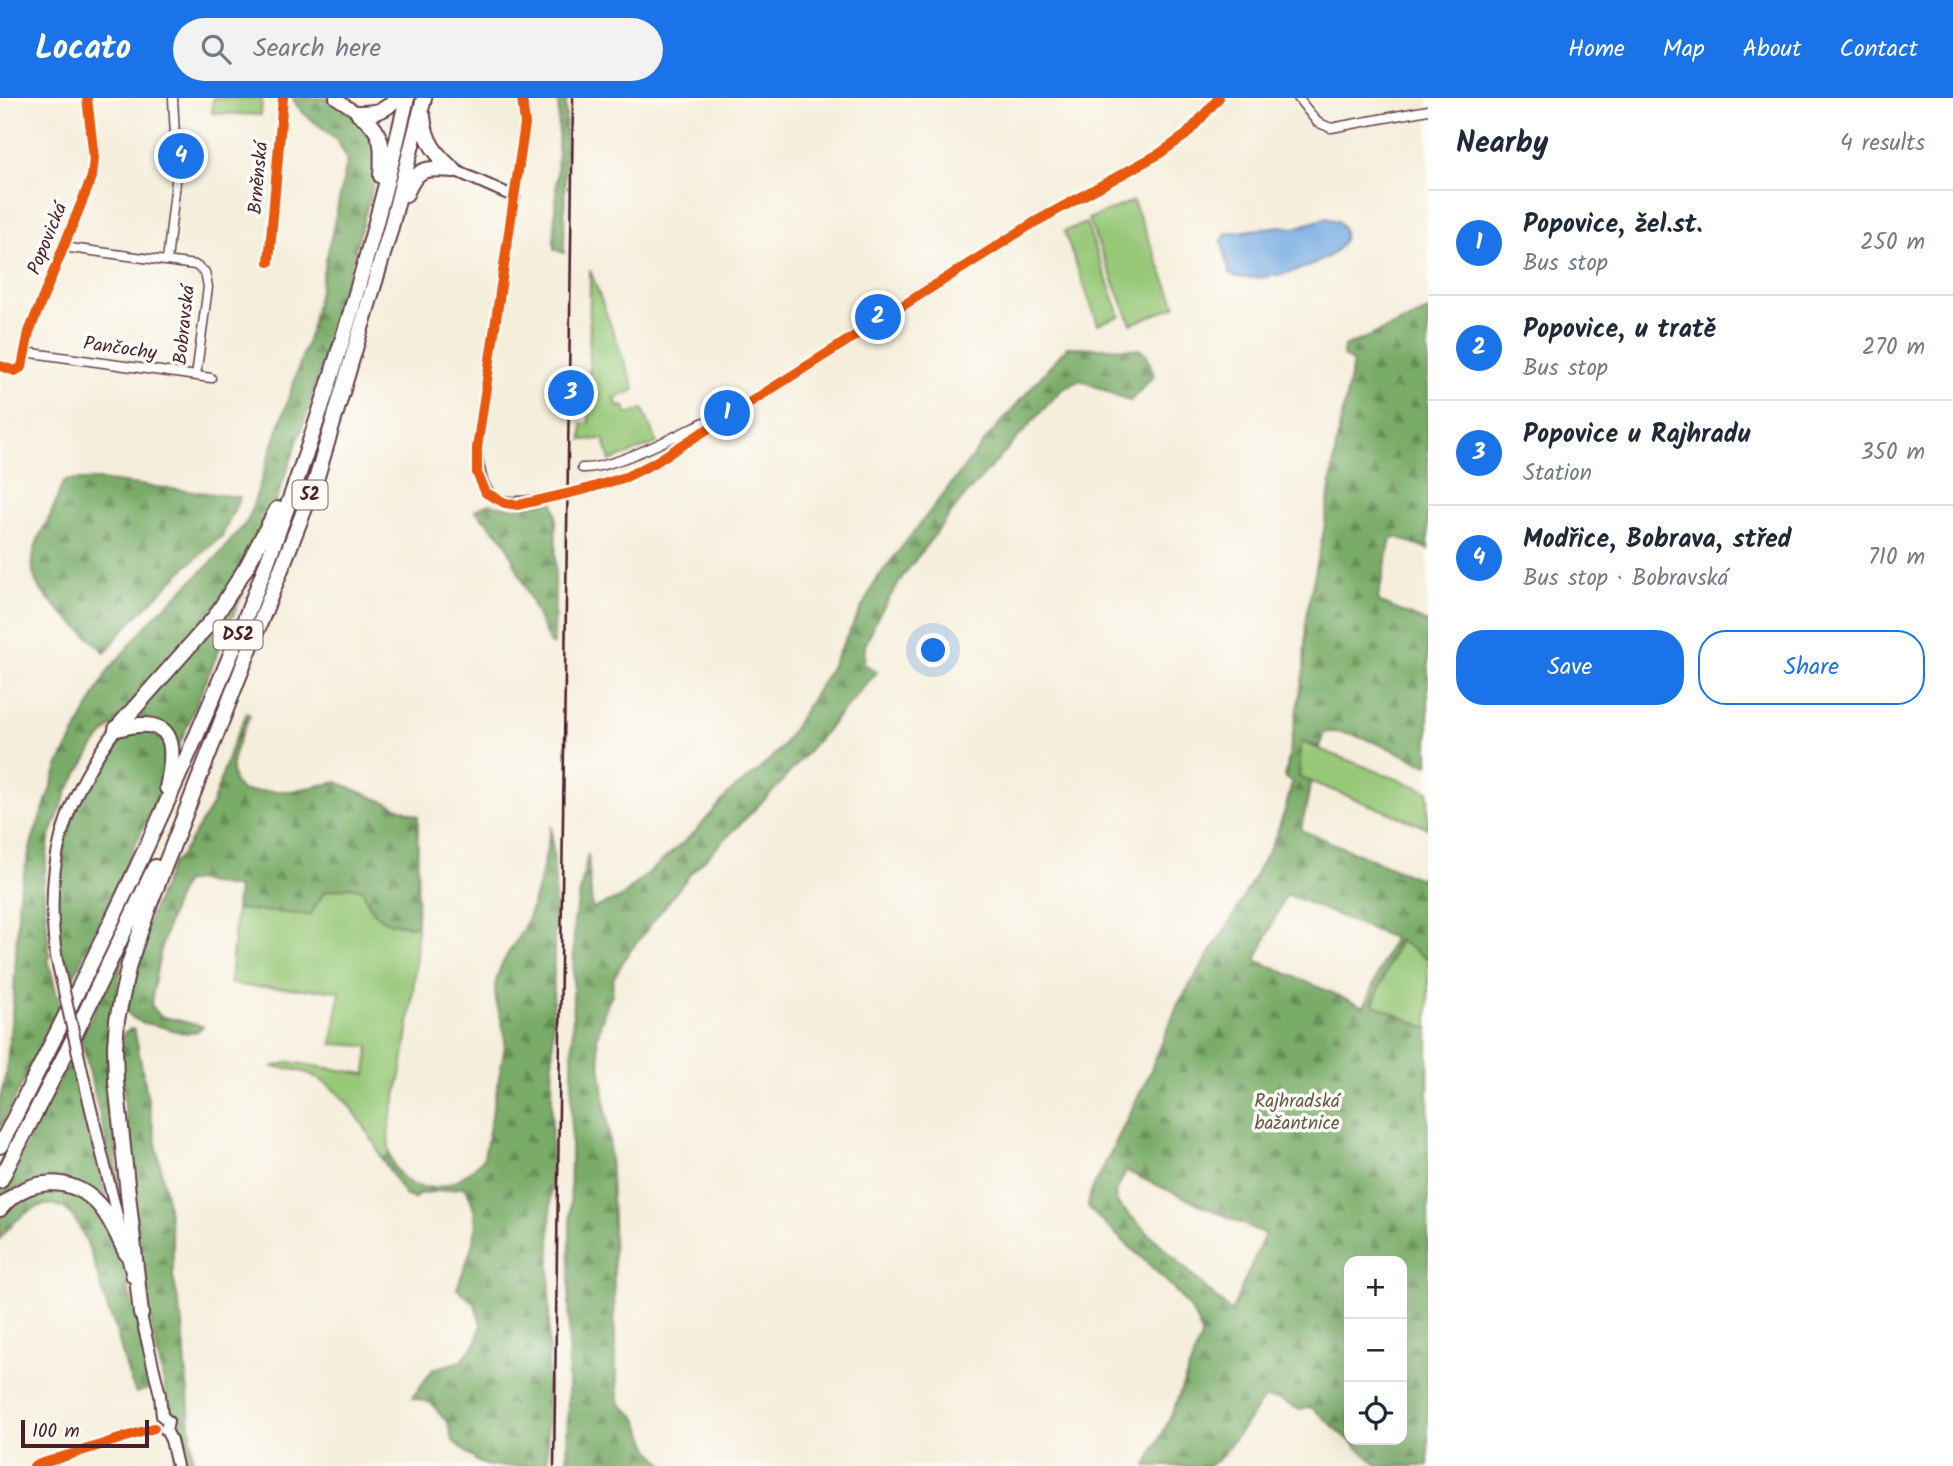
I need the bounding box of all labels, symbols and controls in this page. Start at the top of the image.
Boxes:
search box [173,18,663,81]
text: Locato [35,23,131,76]
text: Search here [253,28,381,70]
icon: search [197,30,235,68]
text: Home [1568,30,1625,69]
text: Map [1663,30,1705,69]
text: About [1743,30,1801,69]
text: Contact [1839,30,1918,69]
text: Nearby [1456,120,1548,168]
text: 4 results [1840,126,1925,162]
pin: 4 [158,130,204,182]
street label: Brněnská [241,138,277,216]
street label: Popovická [20,197,77,280]
text: Popovice, žel.st. [1523,204,1703,246]
text: 1 [1476,225,1482,261]
text: 250 m [1860,225,1925,261]
text: Bus stop [1523,246,1608,282]
street label: Bobravská [166,282,204,366]
pin: 2 [855,291,901,343]
text: Popovice, u tratě [1523,309,1716,351]
street label: Pančochy [81,329,160,369]
text: 2 [1472,330,1486,366]
text: 270 m [1862,330,1925,366]
text: Bus stop [1523,351,1608,387]
pin: 3 [548,367,594,419]
pin: 1 [704,387,750,439]
text: Popovice u Rajhradu [1523,414,1750,456]
text: 3 [1473,435,1485,471]
text: 350 m [1860,435,1925,471]
text: Station [1523,456,1592,492]
road number: 52 [292,480,328,510]
text: Modřice, Bobrava, střed [1523,519,1792,561]
text: 4 [1473,540,1485,576]
text: 710 m [1868,540,1925,576]
text: Bus stop · Bobravská [1523,561,1728,597]
road number: D52 [214,620,262,650]
button: Save [1456,630,1684,705]
button: Share [1698,630,1925,705]
your location [916,633,950,667]
park label: Rajhradská bažantnice [1254,1087,1342,1139]
map controls [1344,1256,1407,1445]
button: + [1344,1256,1407,1319]
button: − [1344,1319,1407,1382]
button: locate [1344,1382,1407,1445]
scale bar [21,1417,149,1449]
text: 100 m [32,1417,80,1447]

